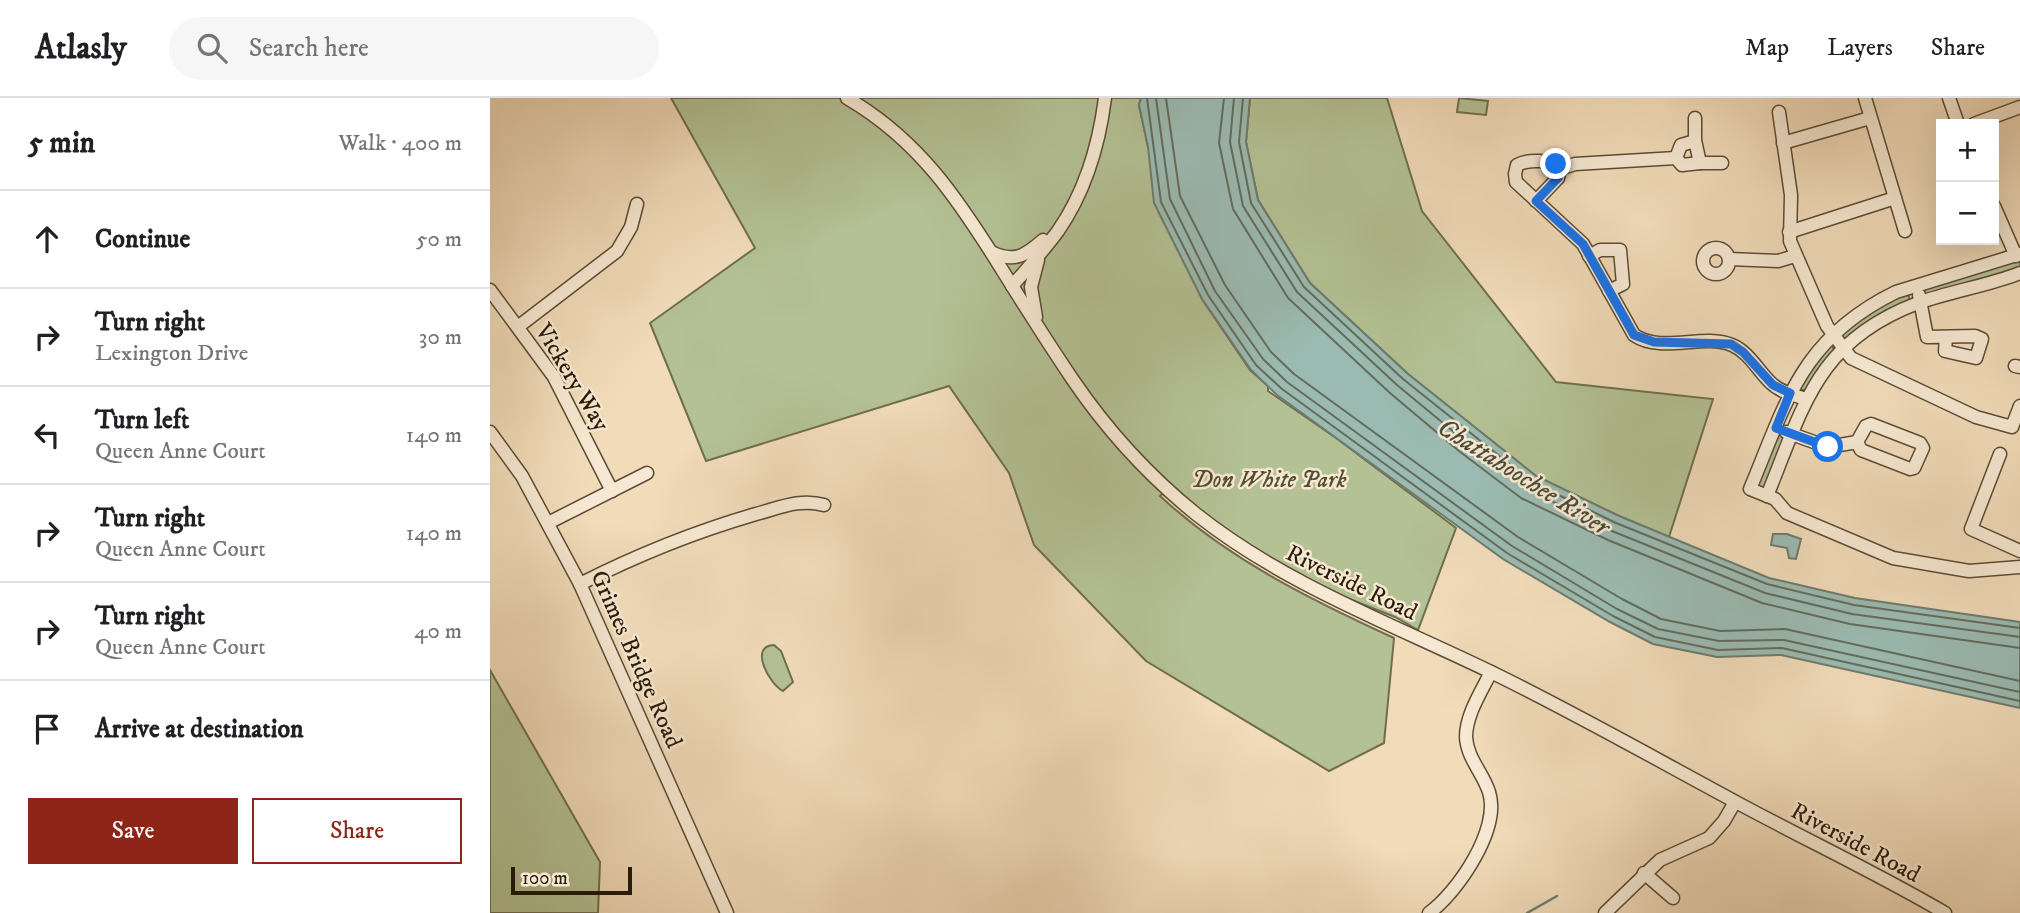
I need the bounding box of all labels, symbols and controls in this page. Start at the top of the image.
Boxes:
search box [169,17,659,80]
text: Atlasly [35,28,127,69]
icon: search [193,29,231,67]
text: Search here [249,32,369,65]
text: Map [1745,33,1789,63]
text: Layers [1827,33,1893,63]
text: Share [1931,33,1985,63]
map controls [1936,119,1999,245]
button: + [1936,119,1999,182]
text: 5 min [28,125,95,162]
text: Walk · 400 m [339,129,462,158]
route end [1540,148,1571,179]
button: − [1936,182,1999,245]
icon: ahead [28,220,66,258]
text: Continue [95,223,190,256]
text: 50 m [416,225,462,254]
text: Turn right [95,306,205,339]
street label: Vickery Way [528,317,616,437]
icon: right [28,318,66,356]
text: 30 m [419,323,462,352]
text: Lexington Drive [95,339,248,368]
text: Turn left [95,404,189,437]
water label: Chattahoochee River [1431,411,1617,544]
icon: left [28,416,66,454]
text: 140 m [406,421,462,450]
route start [1812,431,1843,462]
text: Queen Anne Court [95,437,266,466]
park label: Don White Park [1191,465,1347,495]
text: Turn right [95,502,205,535]
icon: right [28,514,66,552]
text: 140 m [406,519,462,548]
text: Queen Anne Court [95,535,266,564]
street label: Riverside Road [1281,538,1422,628]
street label: Grimes Bridge Road [583,566,689,753]
text: Turn right [95,600,205,633]
icon: right [28,612,66,650]
text: 40 m [414,617,462,646]
text: Queen Anne Court [95,633,266,662]
icon: arrive [28,710,66,748]
text: Arrive at destination [95,713,304,746]
street label: Riverside Road [1786,796,1925,890]
button: Save [28,798,238,864]
button: Share [252,798,462,864]
scale bar [511,864,632,896]
text: 100 m [522,867,568,890]

